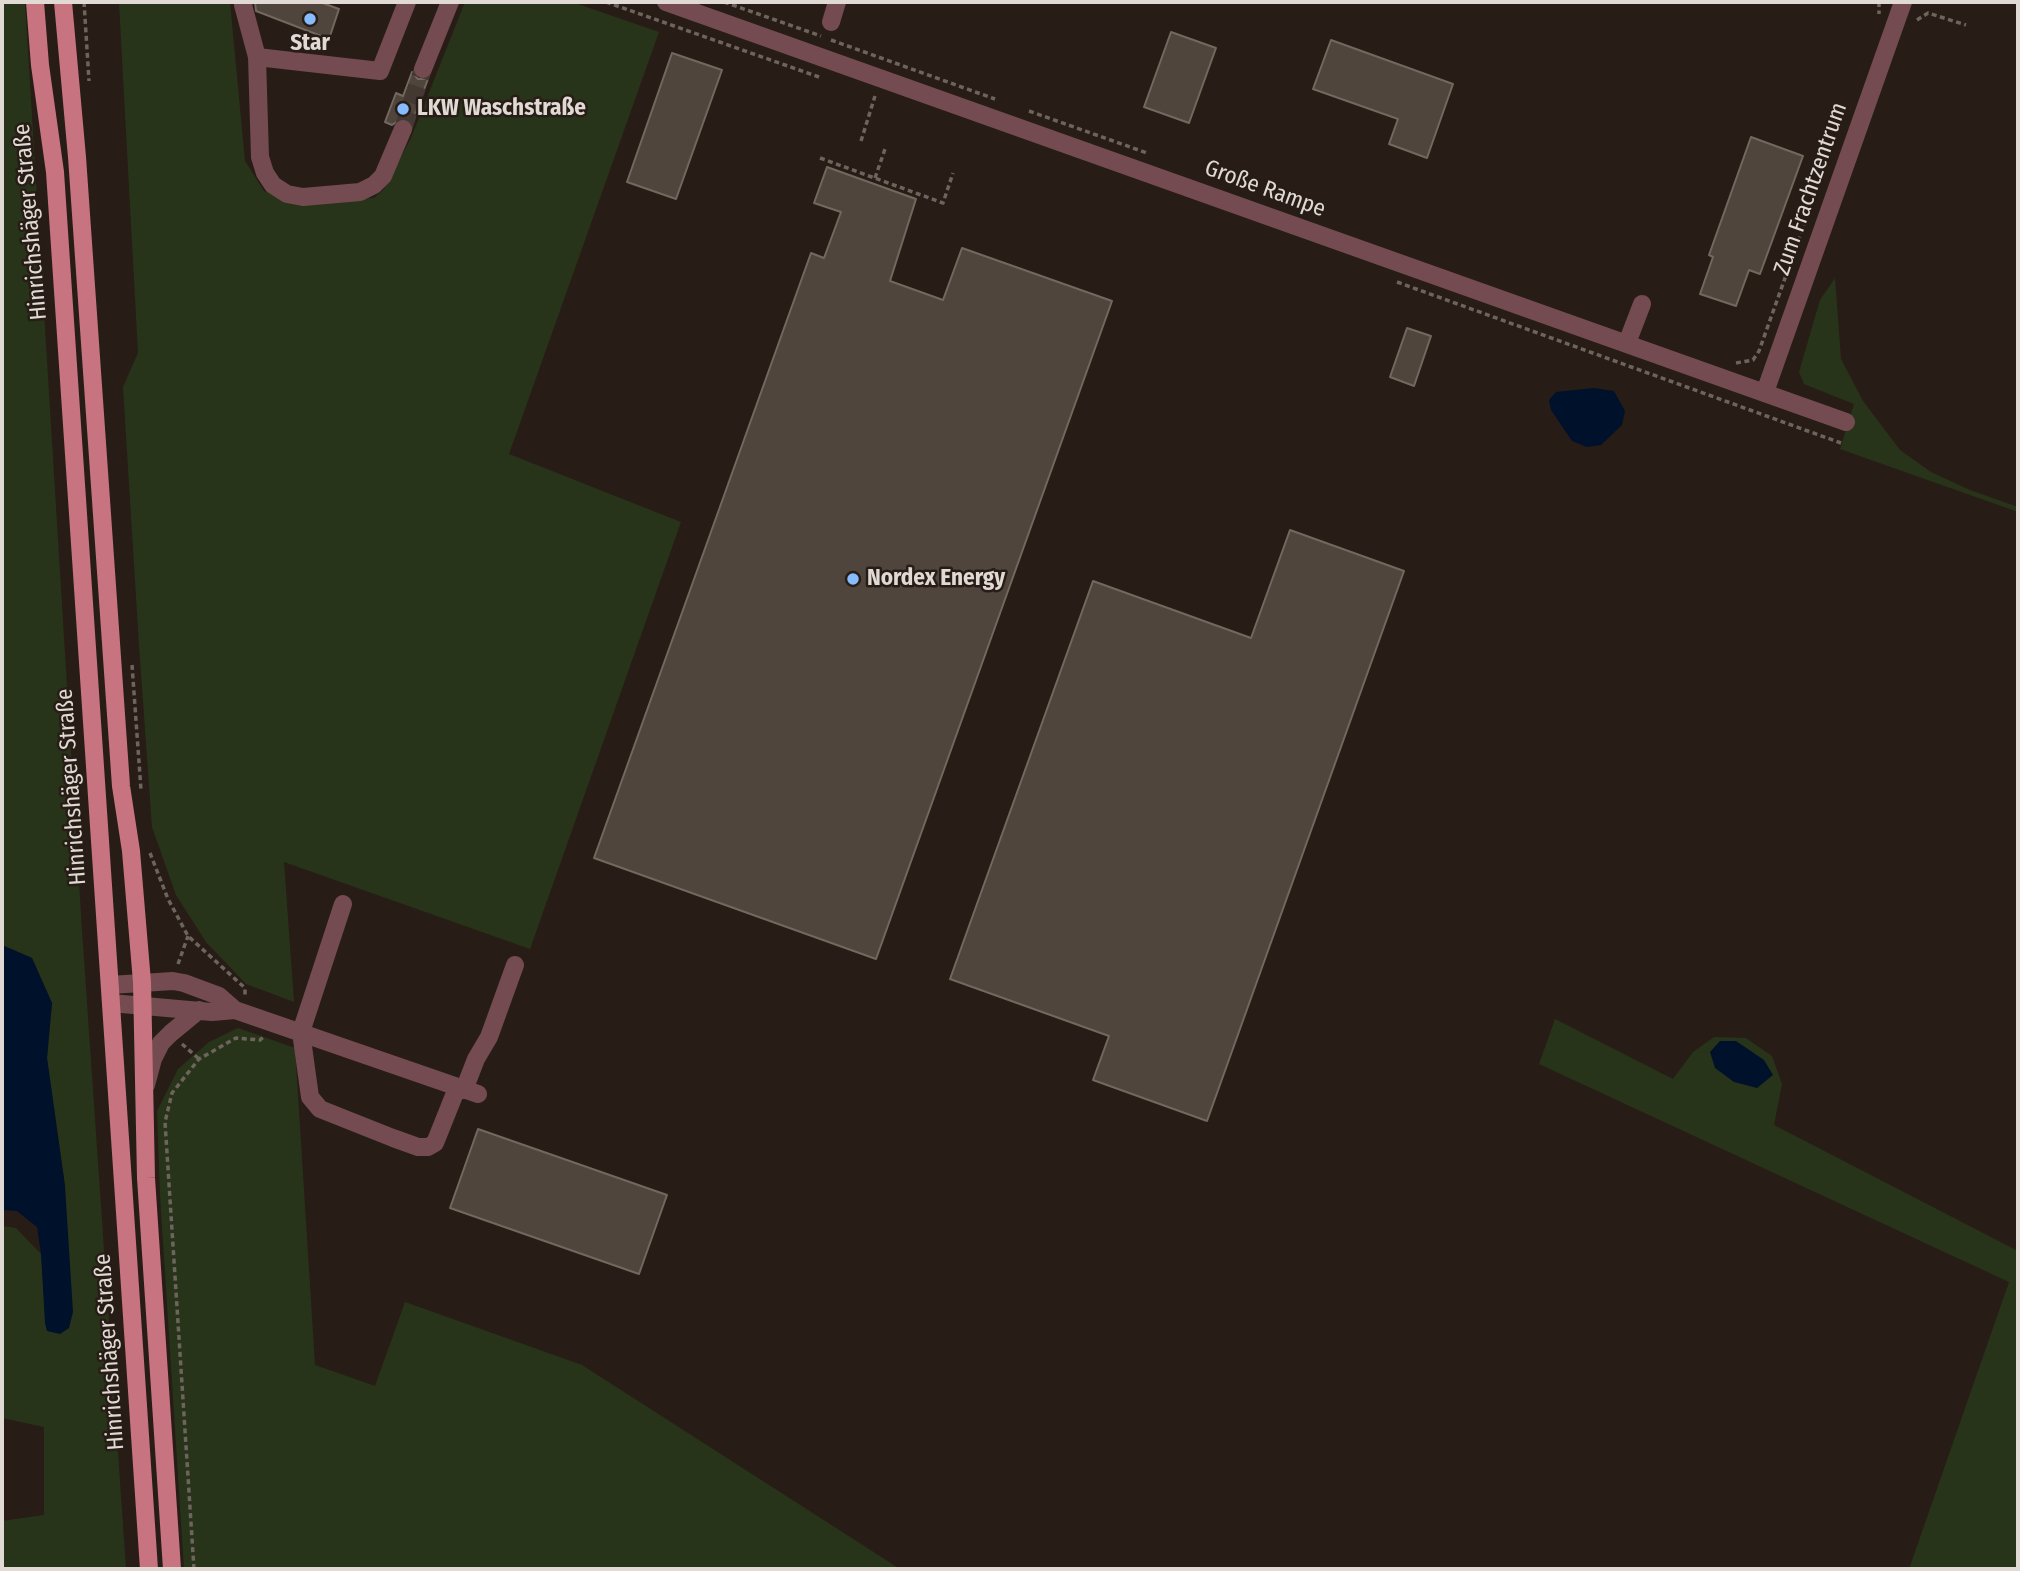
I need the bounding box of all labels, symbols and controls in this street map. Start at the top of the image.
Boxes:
marker: Star [302,11,318,27]
place label: Star [290,30,330,58]
place label: LKW Waschstraße [417,95,586,123]
street label: Zum Frachtzentrum [1769,99,1853,279]
marker: LKW Waschstraße [395,101,411,117]
street label: Hinrichshäger Straße [9,123,53,321]
street label: Große Rampe [1201,154,1329,224]
place label: Nordex Energy [867,565,1005,593]
marker: Nordex Energy [845,571,861,587]
street label: Hinrichshäger Straße [51,688,93,886]
street label: Hinrichshäger Straße [89,1253,131,1451]

